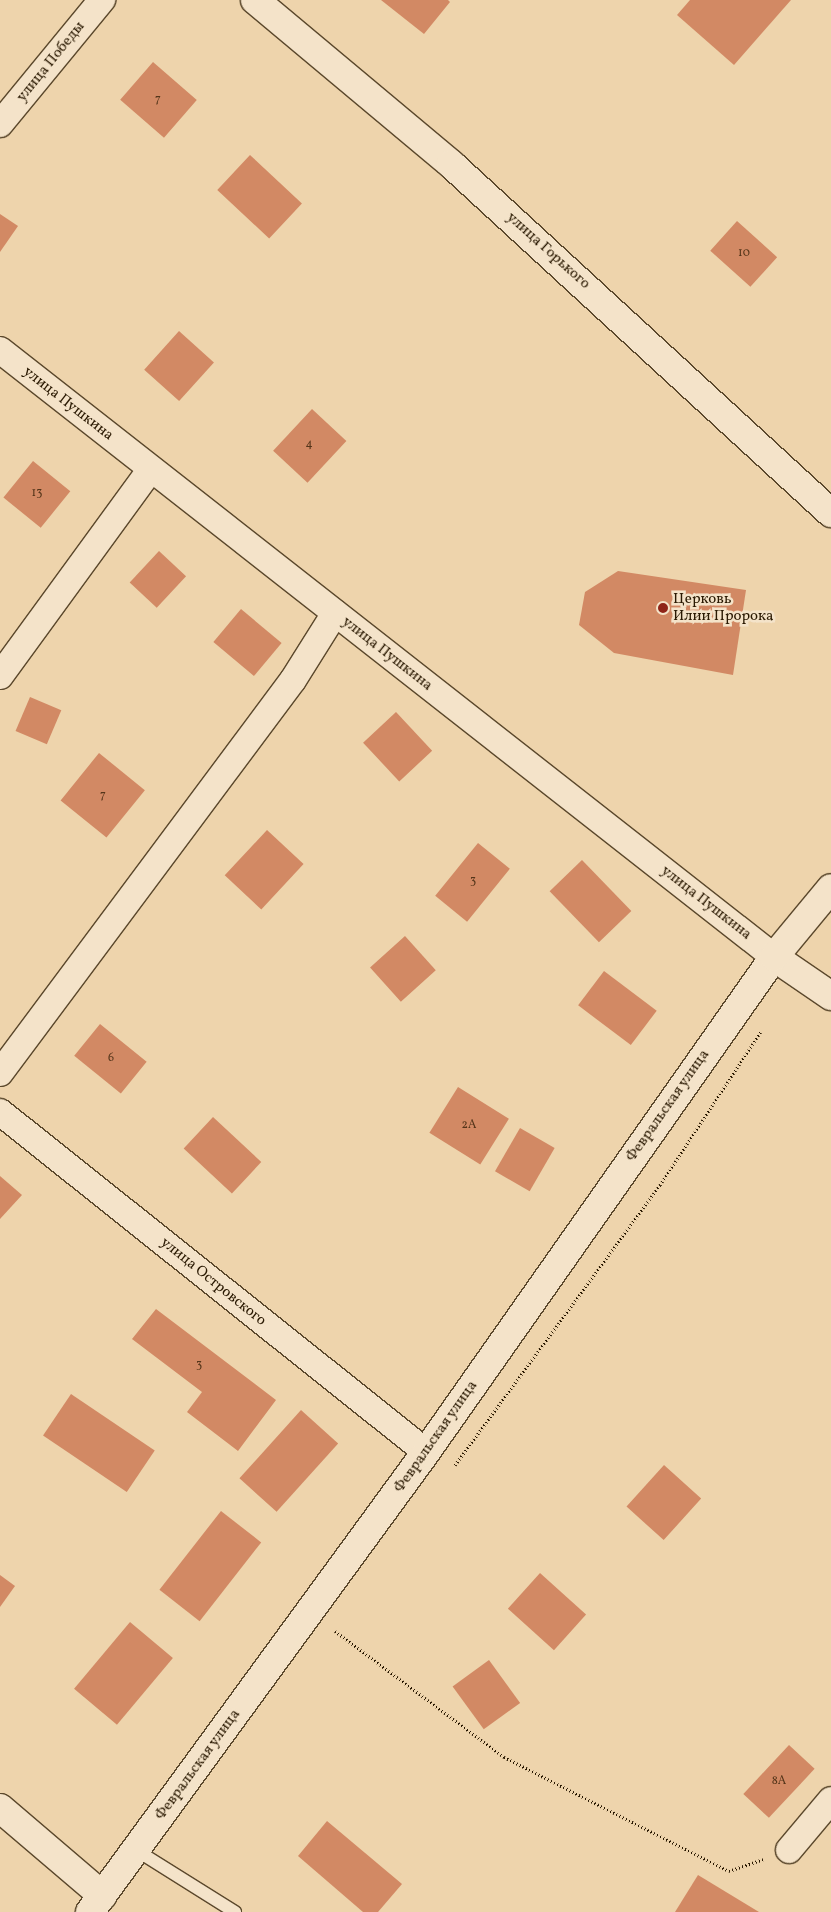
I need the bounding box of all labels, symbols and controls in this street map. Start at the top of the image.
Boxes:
street label: улица Победы [13,18,89,106]
house number: 7 [155,93,161,107]
street label: улица Горького [503,209,593,293]
house number: 10 [738,247,750,261]
street label: улица Пушкина [19,363,117,445]
house number: 4 [305,438,313,452]
house number: 13 [32,487,42,501]
place label: Церковь Илии Пророка [673,590,773,625]
marker: Церковь Илии Пророка [657,602,669,614]
street label: улица Пушкина [338,613,436,695]
house number: 7 [100,789,106,803]
street label: улица Пушкина [657,862,755,944]
house number: 3 [470,875,476,889]
street label: Февральская улица [622,1046,714,1166]
house number: 6 [108,1052,114,1066]
house number: 2А [462,1119,476,1133]
street label: улица Островского [156,1234,270,1330]
house number: 3 [196,1359,202,1373]
street label: Февральская улица [390,1377,482,1497]
street label: Февральская улица [152,1706,244,1824]
house number: 8А [772,1775,786,1789]

